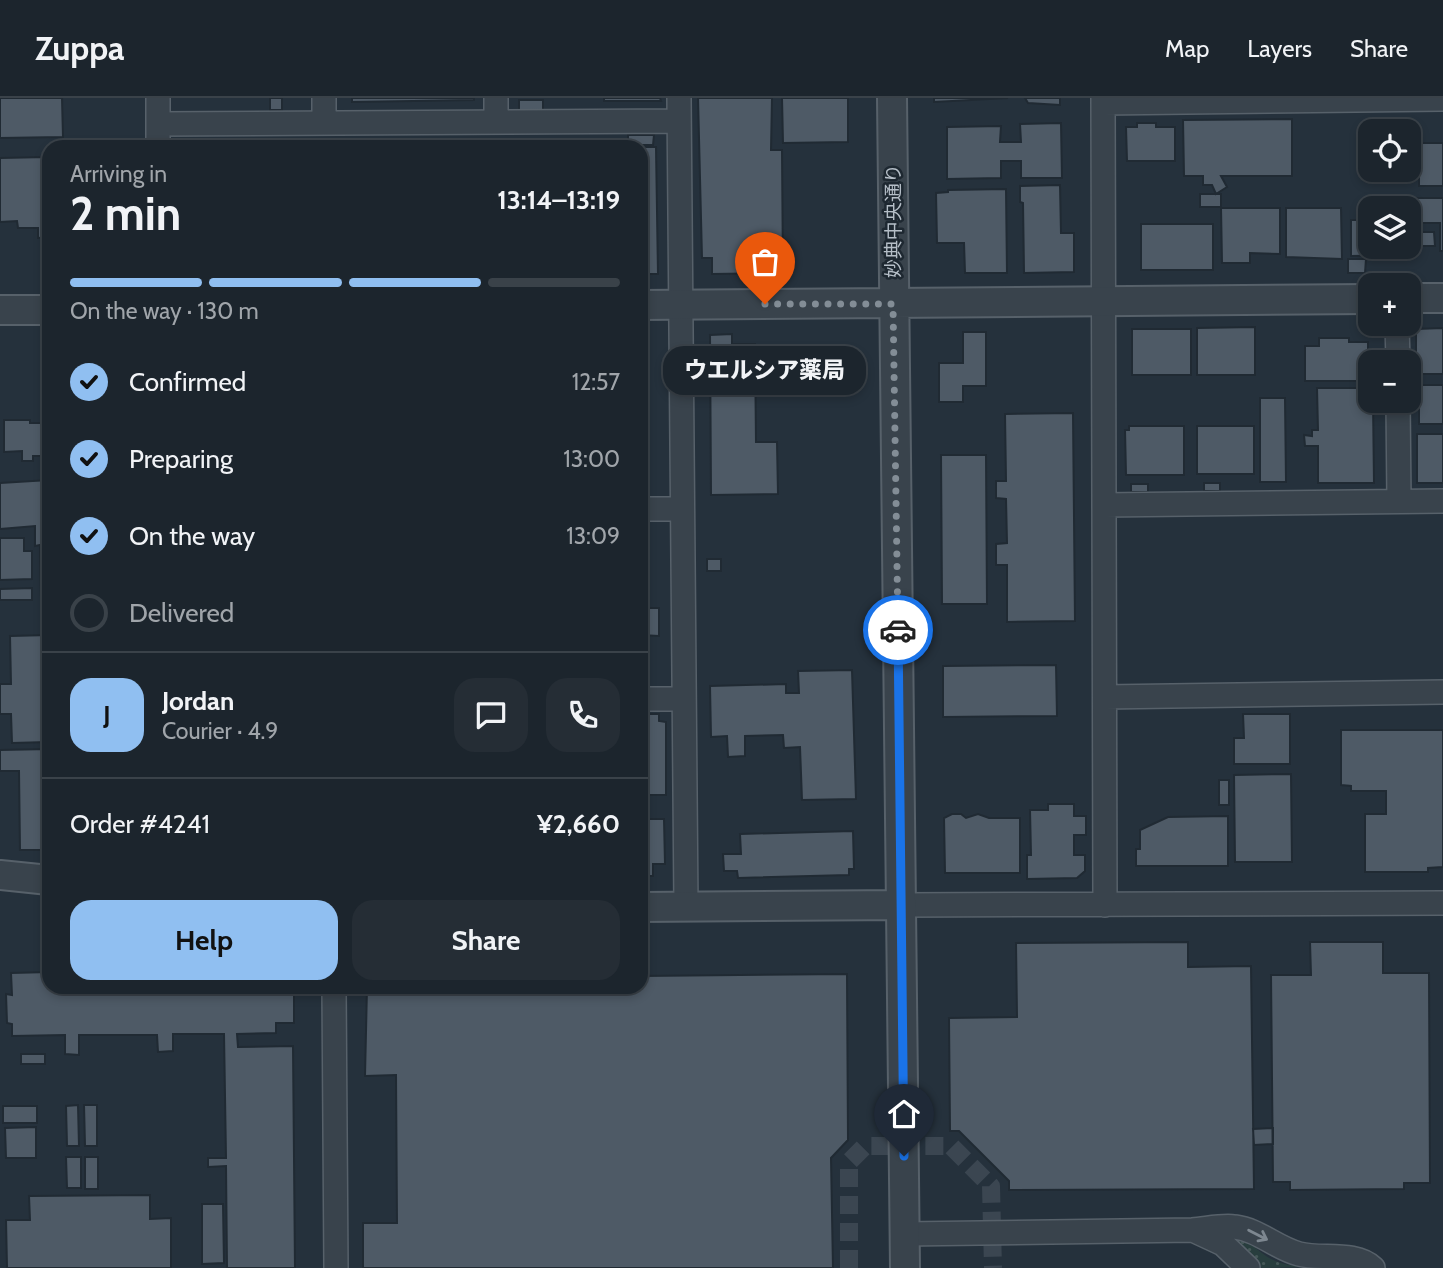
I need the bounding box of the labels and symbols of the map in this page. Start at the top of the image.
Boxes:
street label: 妙典中央通り [882,164,905,278]
pin [735,232,795,304]
callout: ウエルシア薬局 [664,346,866,395]
courier [863,595,933,665]
pin [874,1084,934,1156]
one-way arrow [1247,1229,1268,1243]

